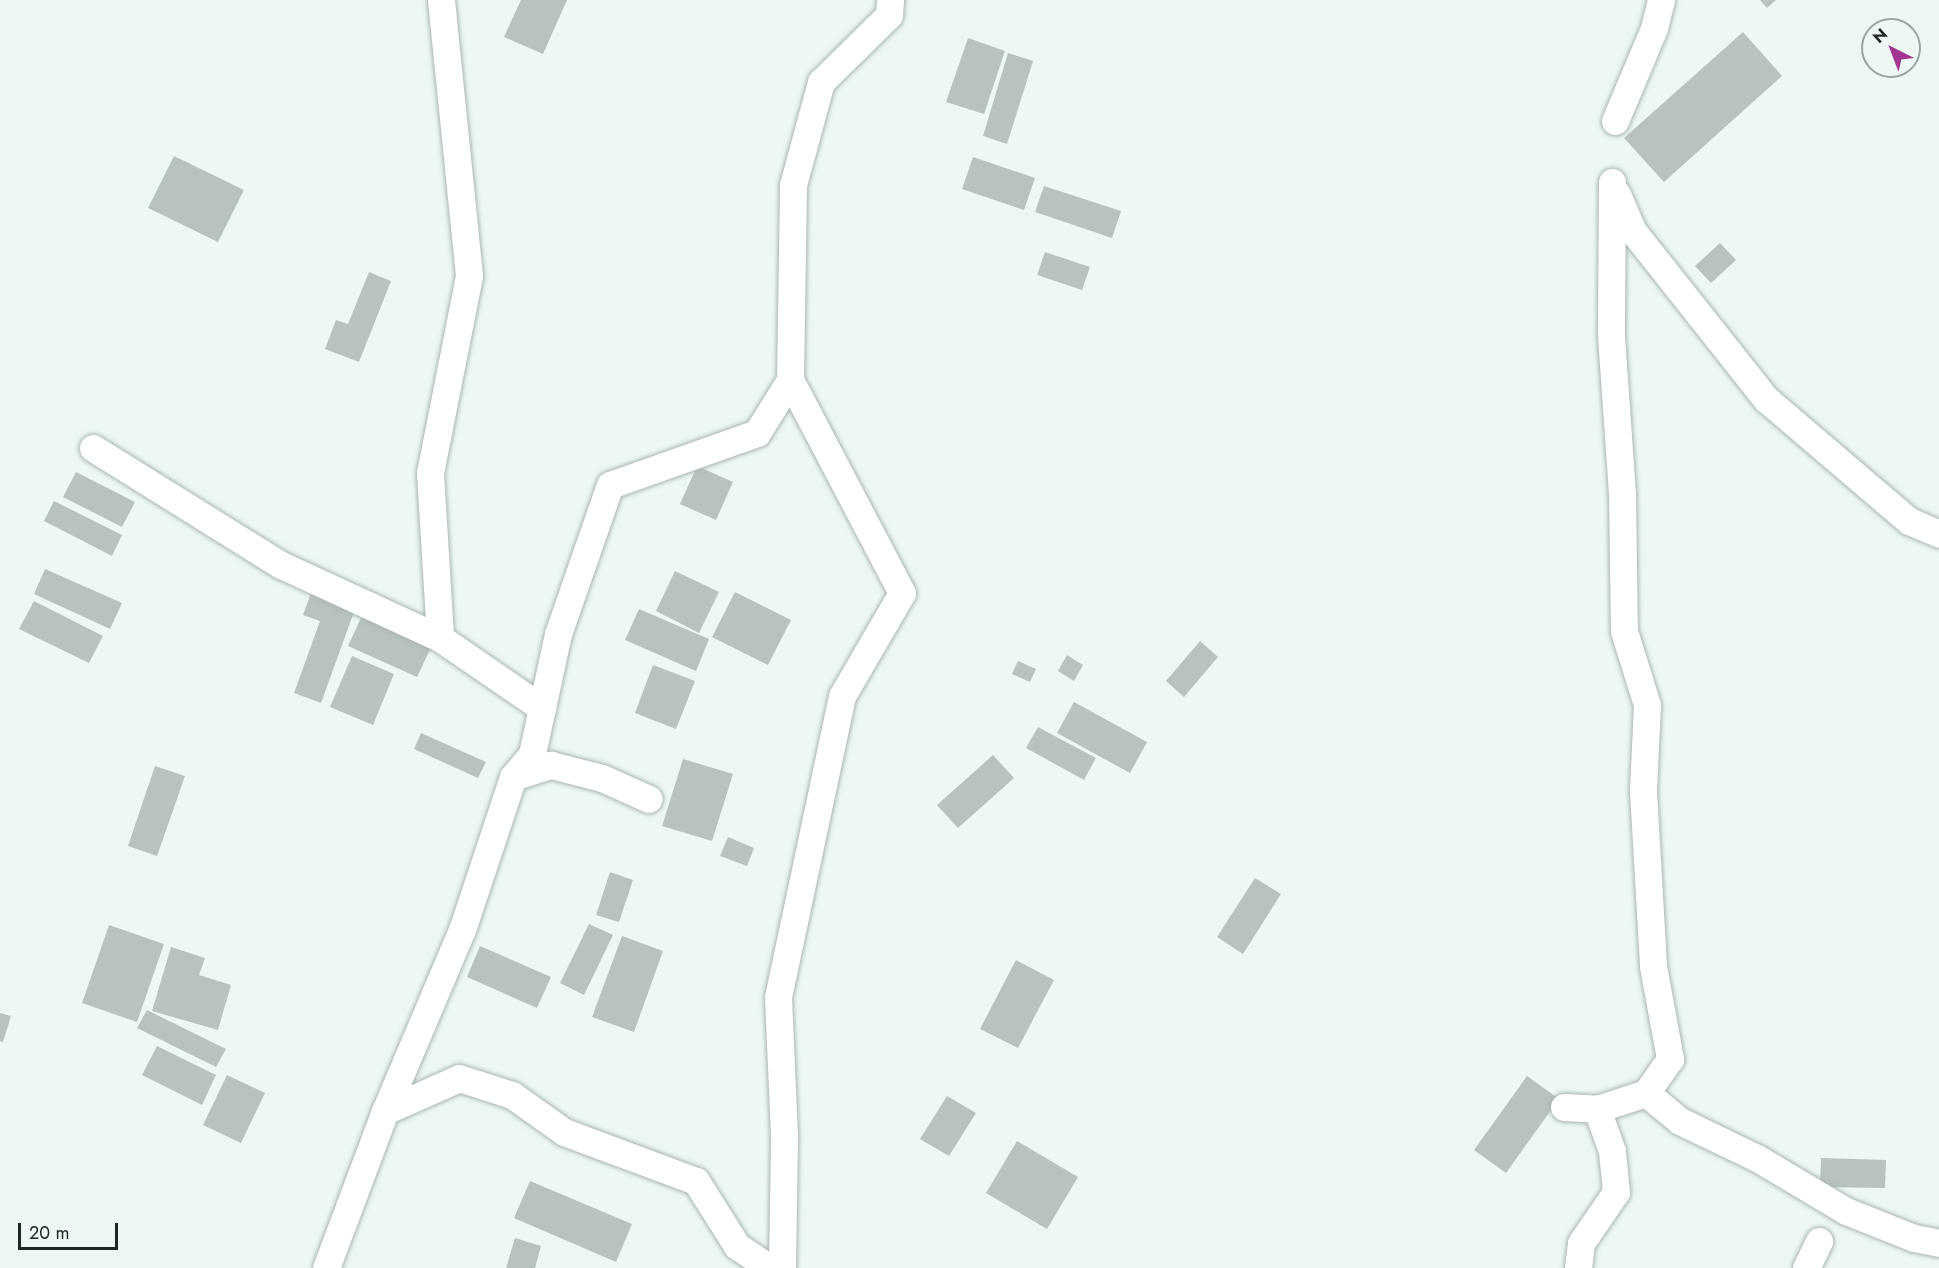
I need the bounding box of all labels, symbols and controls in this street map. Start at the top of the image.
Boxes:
north arrow [1861,18,1921,78]
text: N [1868,23,1892,49]
scale bar [21,1211,122,1249]
text: 20 m [29,1220,69,1246]

